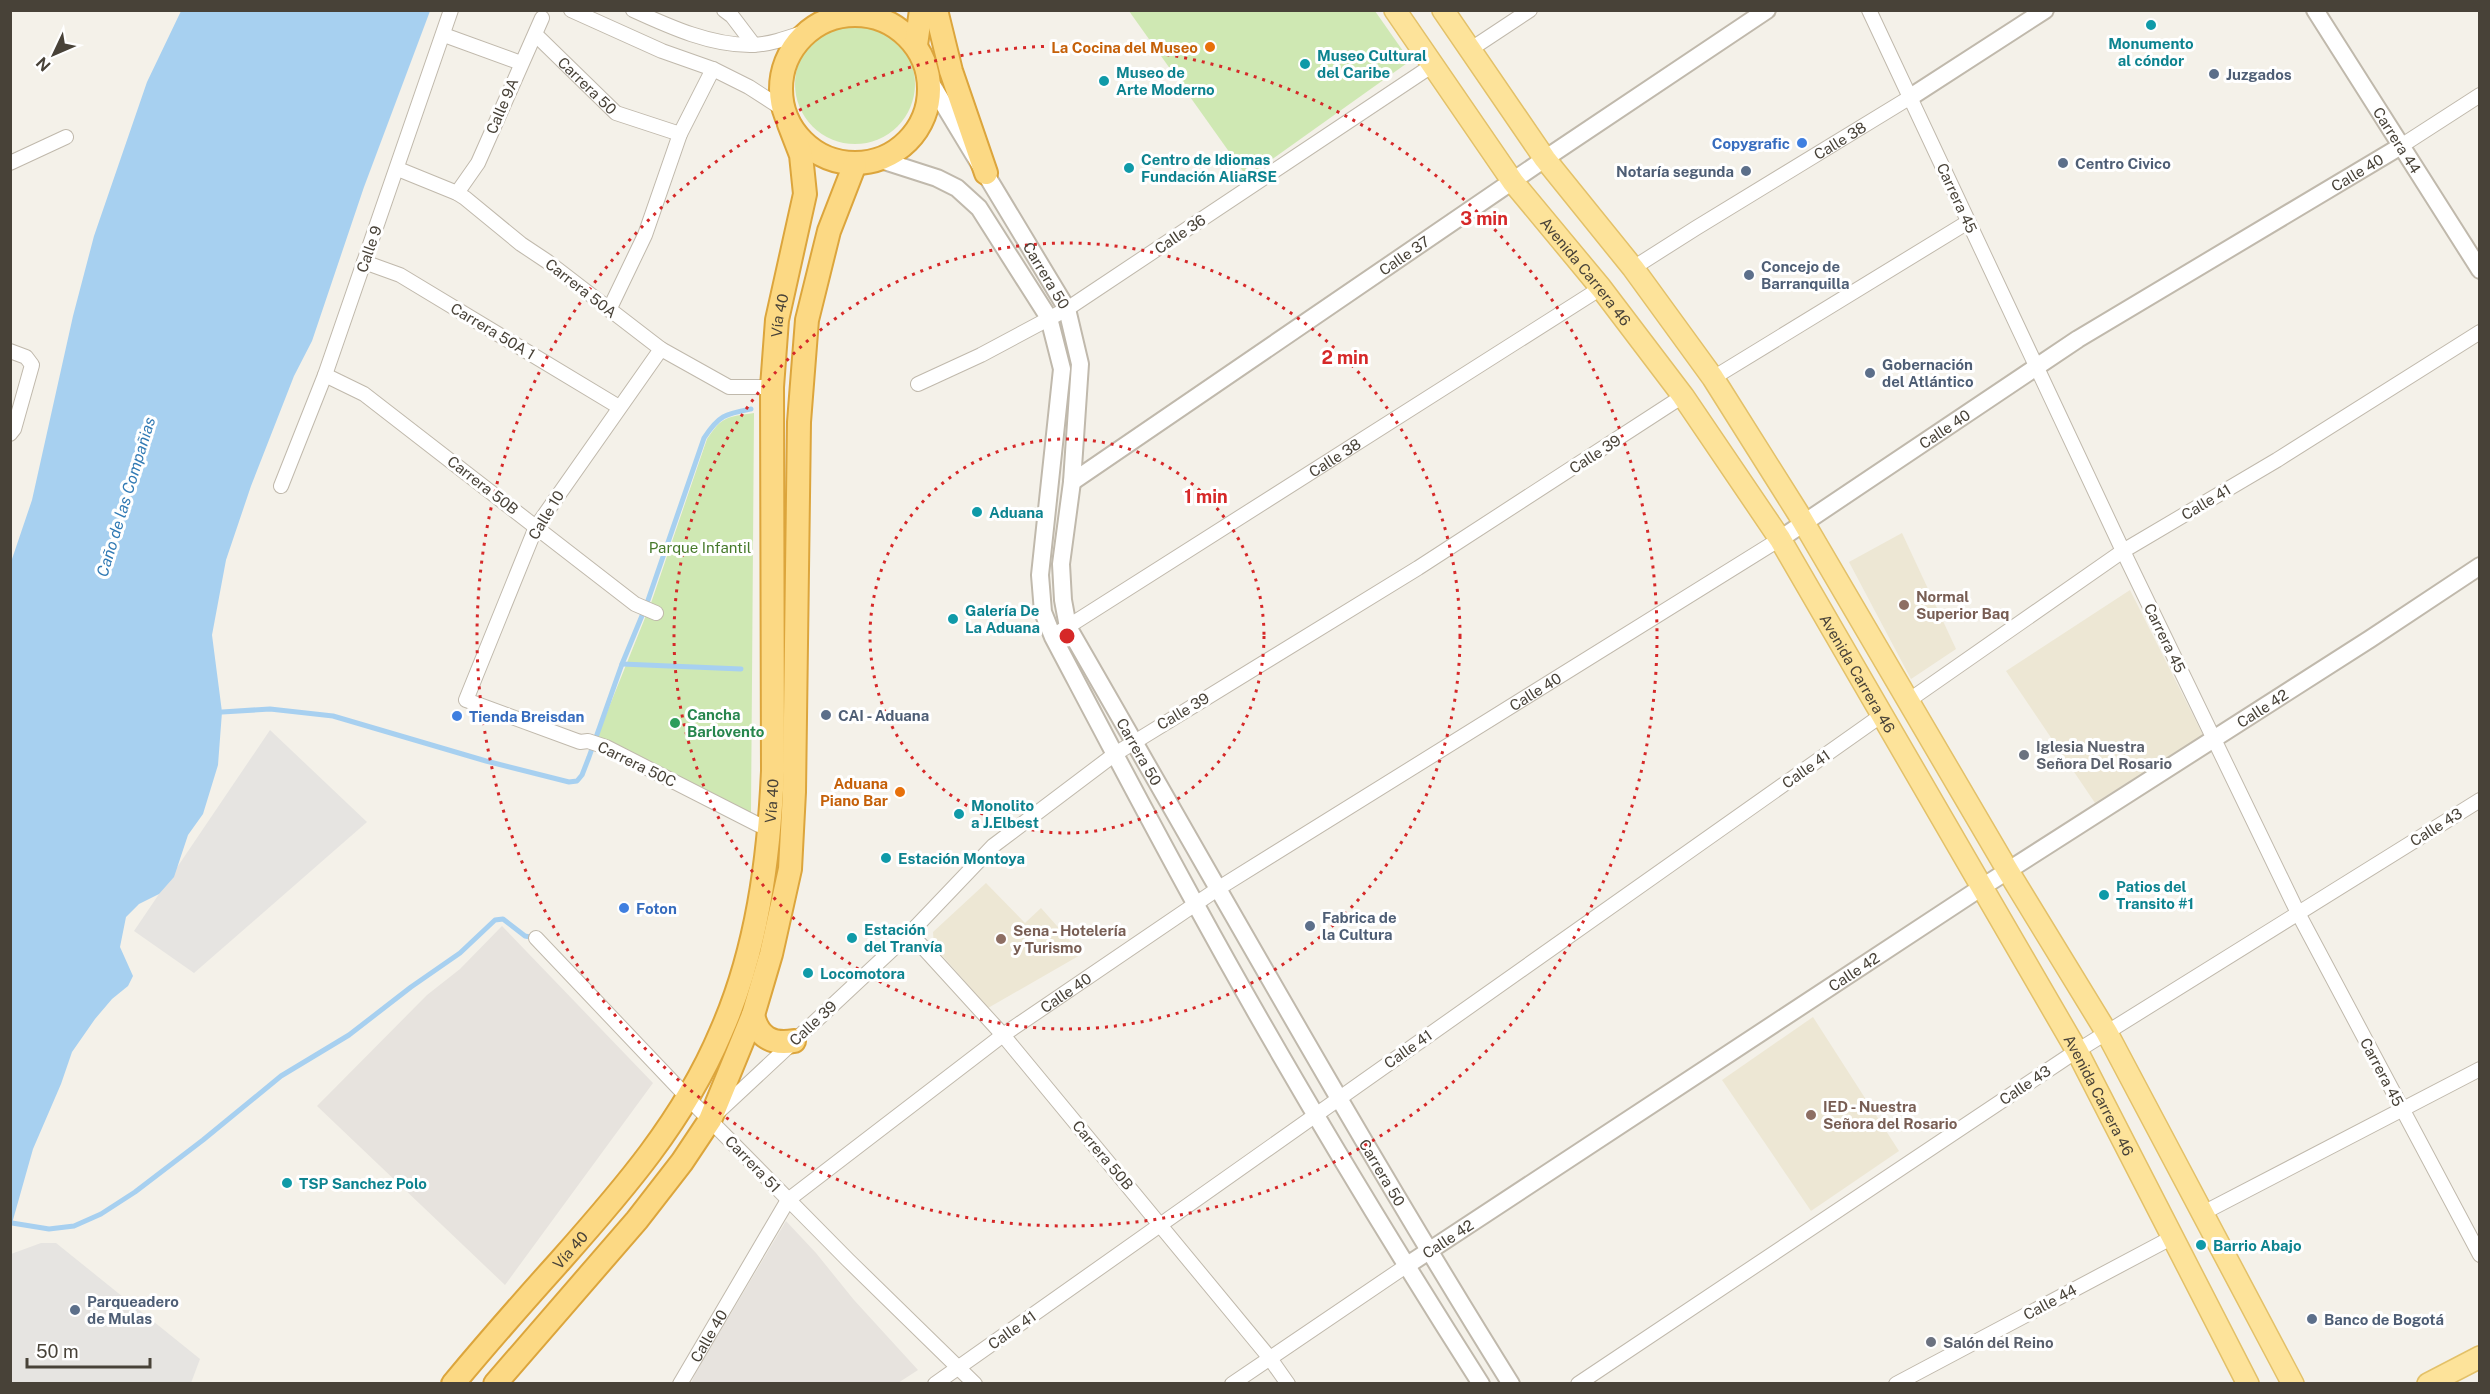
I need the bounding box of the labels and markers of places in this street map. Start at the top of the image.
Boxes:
marker: Monumento al cóndor [2144,18,2158,32]
place label: Monumento al cóndor [2108,35,2194,69]
place label: La Cocina del Museo [1051,39,1198,56]
marker: La Cocina del Museo [1203,40,1217,54]
place label: Museo Cultural del Caribe [1317,47,1427,81]
marker: Museo Cultural del Caribe [1298,57,1312,71]
place label: Museo de Arte Moderno [1116,64,1215,98]
place label: Juzgados [2226,66,2292,83]
marker: Juzgados [2207,67,2221,81]
marker: Museo de Arte Moderno [1097,74,1111,88]
place label: Copygrafic [1712,135,1790,152]
marker: Copygrafic [1795,136,1809,150]
place label: Centro de Idiomas Fundación AliaRSE [1141,151,1277,185]
place label: Centro Civico [2075,155,2171,172]
marker: Centro Civico [2056,156,2070,170]
marker: Centro de Idiomas Fundación AliaRSE [1122,161,1136,175]
place label: Notaría segunda [1616,163,1734,180]
marker: Notaría segunda [1739,164,1753,178]
place label: Concejo de Barranquilla [1761,258,1850,292]
marker: Concejo de Barranquilla [1742,268,1756,282]
place label: Gobernación del Atlántico [1882,356,1974,390]
marker: Gobernación del Atlántico [1863,366,1877,380]
place label: Aduana [989,504,1044,521]
marker: Aduana [970,505,984,519]
place label: Normal Superior Baq [1916,588,2009,622]
marker: Normal Superior Baq [1897,598,1911,612]
place label: Galería De La Aduana [965,602,1040,636]
marker: Galería De La Aduana [946,612,960,626]
centre of rings [1057,626,1077,646]
place label: Cancha Barlovento [687,706,765,740]
place label: CAI - Aduana [838,707,929,724]
place label: Tienda Breisdan [469,708,584,725]
marker: CAI - Aduana [819,708,833,722]
marker: Tienda Breisdan [450,709,464,723]
marker: Cancha Barlovento [668,716,682,730]
place label: Iglesia Nuestra Señora Del Rosario [2036,738,2173,772]
marker: Iglesia Nuestra Señora Del Rosario [2017,748,2031,762]
place label: Aduana Piano Bar [820,775,888,809]
marker: Aduana Piano Bar [893,785,907,799]
place label: Monolito a J.Elbest [971,797,1039,831]
marker: Monolito a J.Elbest [952,807,966,821]
place label: Estación Montoya [898,850,1025,867]
marker: Estación Montoya [879,851,893,865]
place label: Patios del Transito #1 [2116,878,2194,912]
marker: Patios del Transito #1 [2097,888,2111,902]
place label: Foton [636,900,677,917]
marker: Foton [617,901,631,915]
place label: Fabrica de la Cultura [1322,909,1397,943]
marker: Fabrica de la Cultura [1303,919,1317,933]
place label: Estación del Tranvía [864,921,943,955]
place label: Sena - Hotelería y Turismo [1013,922,1126,956]
marker: Estación del Tranvía [845,931,859,945]
marker: Sena - Hotelería y Turismo [994,932,1008,946]
place label: Locomotora [820,965,905,982]
marker: Locomotora [801,966,815,980]
place label: IED - Nuestra Señora del Rosario [1823,1098,1958,1132]
marker: IED - Nuestra Señora del Rosario [1804,1108,1818,1122]
place label: TSP Sanchez Polo [299,1175,427,1192]
marker: TSP Sanchez Polo [280,1176,294,1190]
place label: Barrio Abajo [2213,1237,2302,1254]
marker: Barrio Abajo [2194,1238,2208,1252]
place label: Parqueadero de Mulas [87,1293,179,1327]
marker: Parqueadero de Mulas [68,1303,82,1317]
place label: Banco de Bogotá [2324,1311,2444,1328]
marker: Banco de Bogotá [2305,1312,2319,1326]
place label: Salón del Reino [1943,1334,2054,1351]
marker: Salón del Reino [1924,1335,1938,1349]

